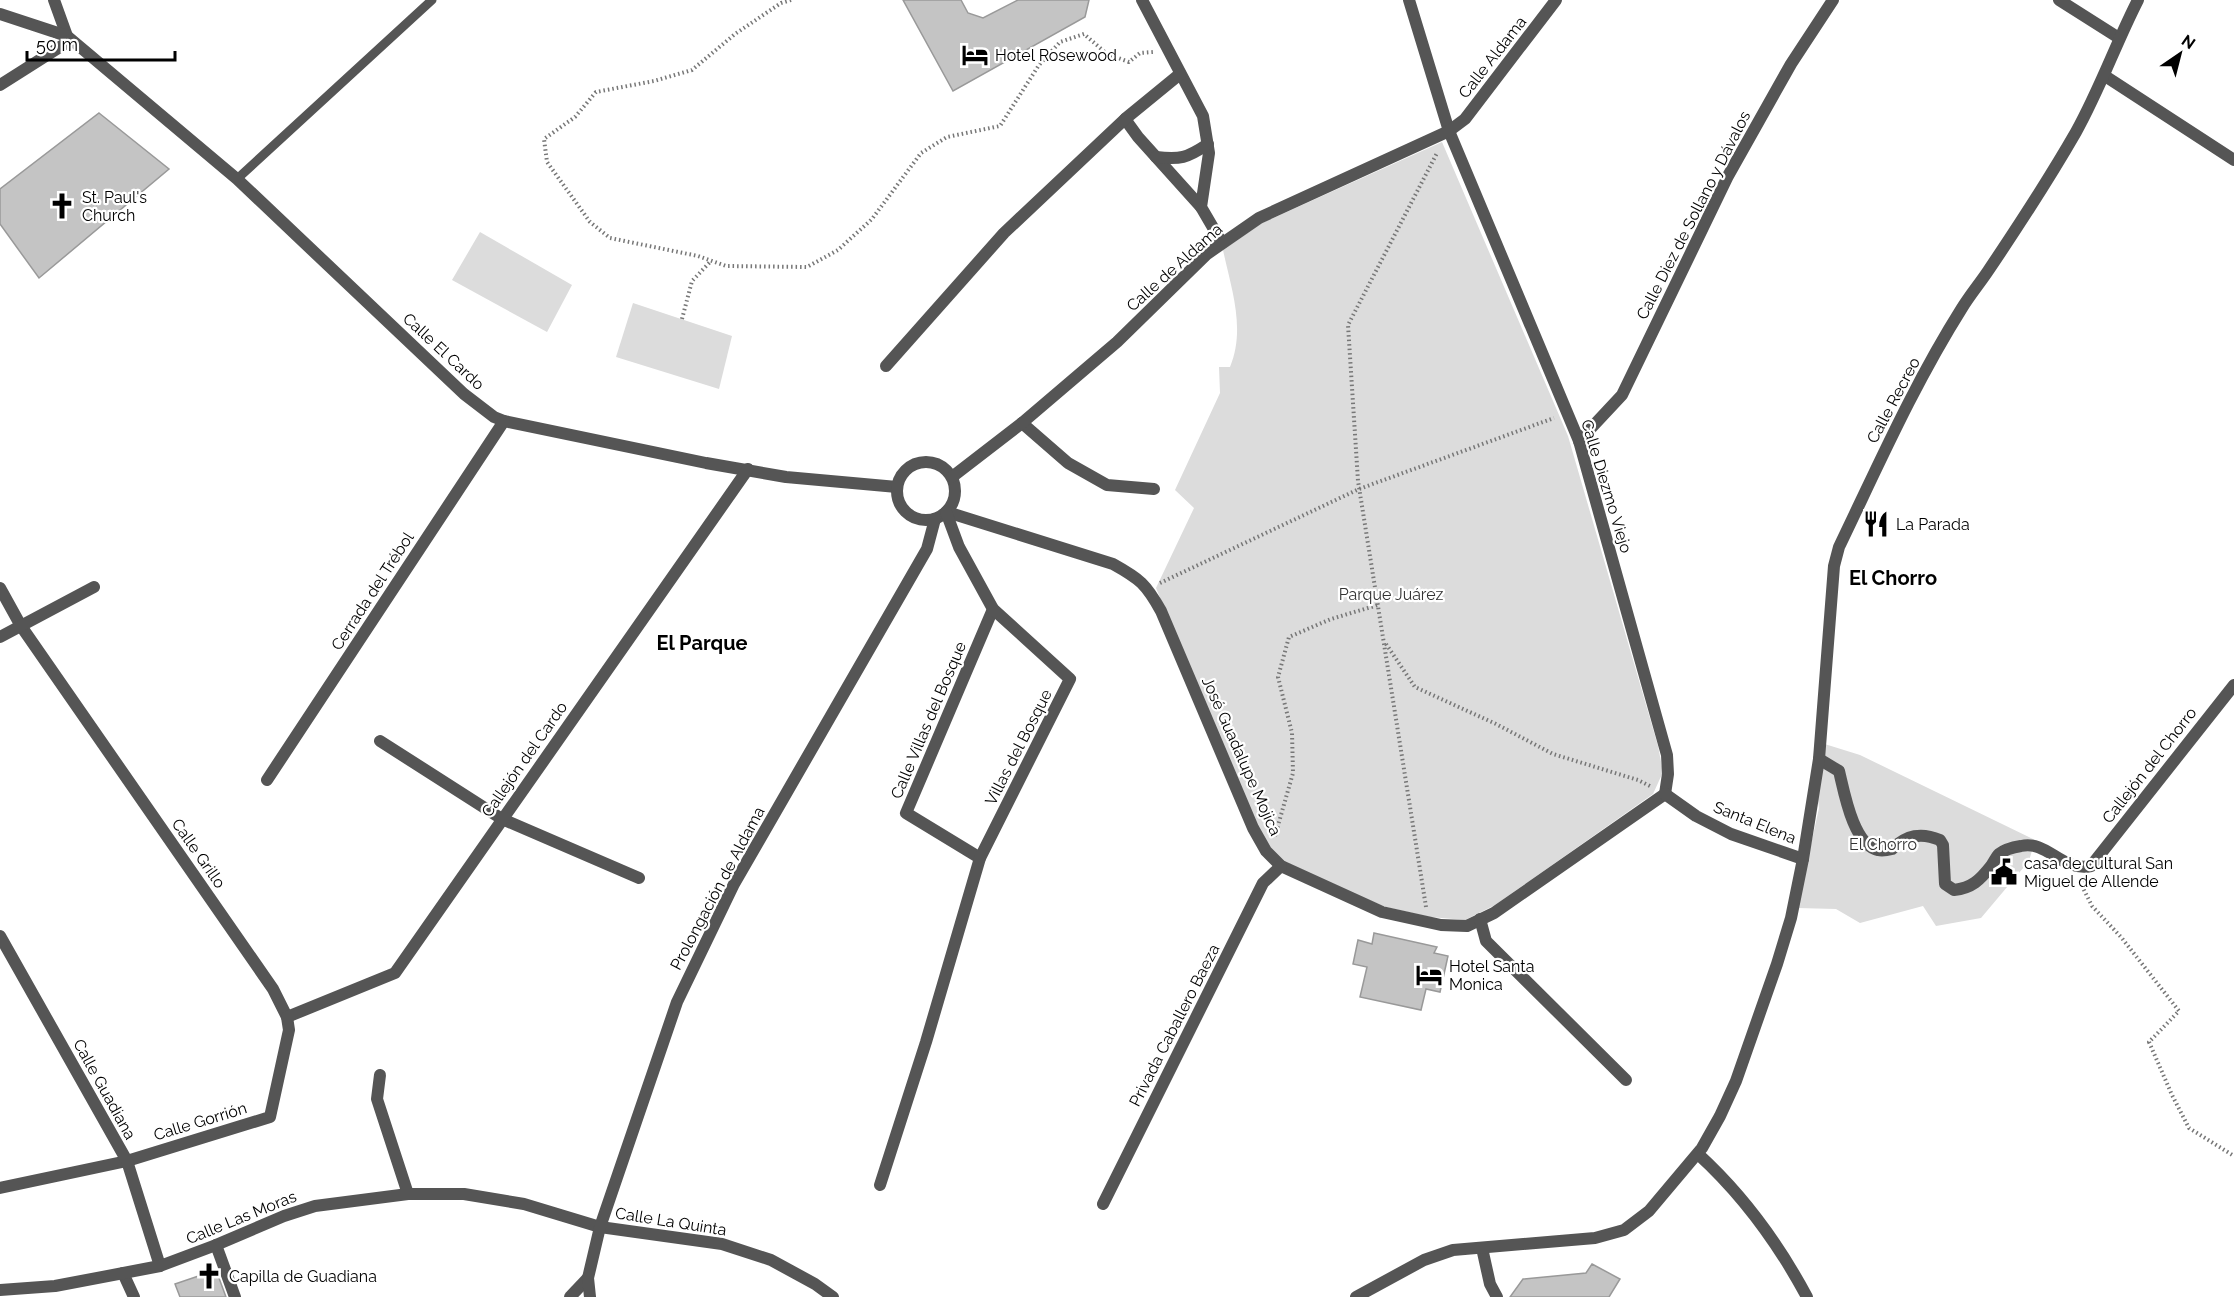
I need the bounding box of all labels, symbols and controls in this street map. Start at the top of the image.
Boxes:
street label: Calle Aldama [1455,13,1530,102]
scale bar [27,24,176,62]
north arrow [2150,24,2210,84]
text: N [2178,31,2199,53]
text: 50 m [36,34,78,55]
hotel icon: Hotel Rosewood [960,40,990,70]
place label: Hotel Rosewood [995,46,1117,65]
street label: Calle Diez de Sollano y Dávalos [1632,108,1755,323]
place label: St. Paul's Church [82,188,147,225]
church icon: St. Paul's Church [47,191,77,221]
street label: Calle de Aldama [1123,219,1226,315]
street label: Calle El Cardo [399,309,488,394]
street label: Calle Recreo [1863,354,1924,446]
street label: Calle Diezmo Viejo [1577,417,1636,555]
restaurant icon: La Parada [1861,509,1891,539]
place label: La Parada [1896,515,1970,534]
street label: Cerrada del Trébol [327,528,418,654]
district label: El Chorro [1849,566,1937,590]
park label: Parque Juárez [1339,585,1443,604]
district label: El Parque [656,631,748,655]
street label: Calle Villas del Bosque [887,639,970,802]
street label: José Guadalupe Mojica [1198,674,1285,839]
street label: Villas del Bosque [981,686,1056,808]
street label: Callejón del Cardo [478,698,571,821]
street label: Callejón del Chorro [2098,704,2201,827]
street label: Santa Elena [1711,797,1799,848]
street label: Prolongación de Aldama [666,803,769,973]
street label: Calle Grillo [168,815,230,892]
park label: El Chorro [1849,835,1917,854]
place label: casa de cultural San Miguel de Allende [2024,854,2173,891]
public building icon: casa de cultural San Miguel de Allende [1989,857,2019,887]
street label: Privada Caballero Baeza [1125,941,1224,1109]
place label: Hotel Santa Monica [1449,957,1534,994]
hotel icon: Hotel Santa Monica [1414,960,1444,990]
street label: Calle Guadiana [69,1036,140,1143]
street label: Calle Gorrión [151,1098,249,1145]
street label: Calle Las Moras [183,1187,299,1248]
street label: Calle La Quinta [614,1203,728,1240]
church icon: Capilla de Guadiana [194,1261,224,1291]
place label: Capilla de Guadiana [229,1267,377,1286]

